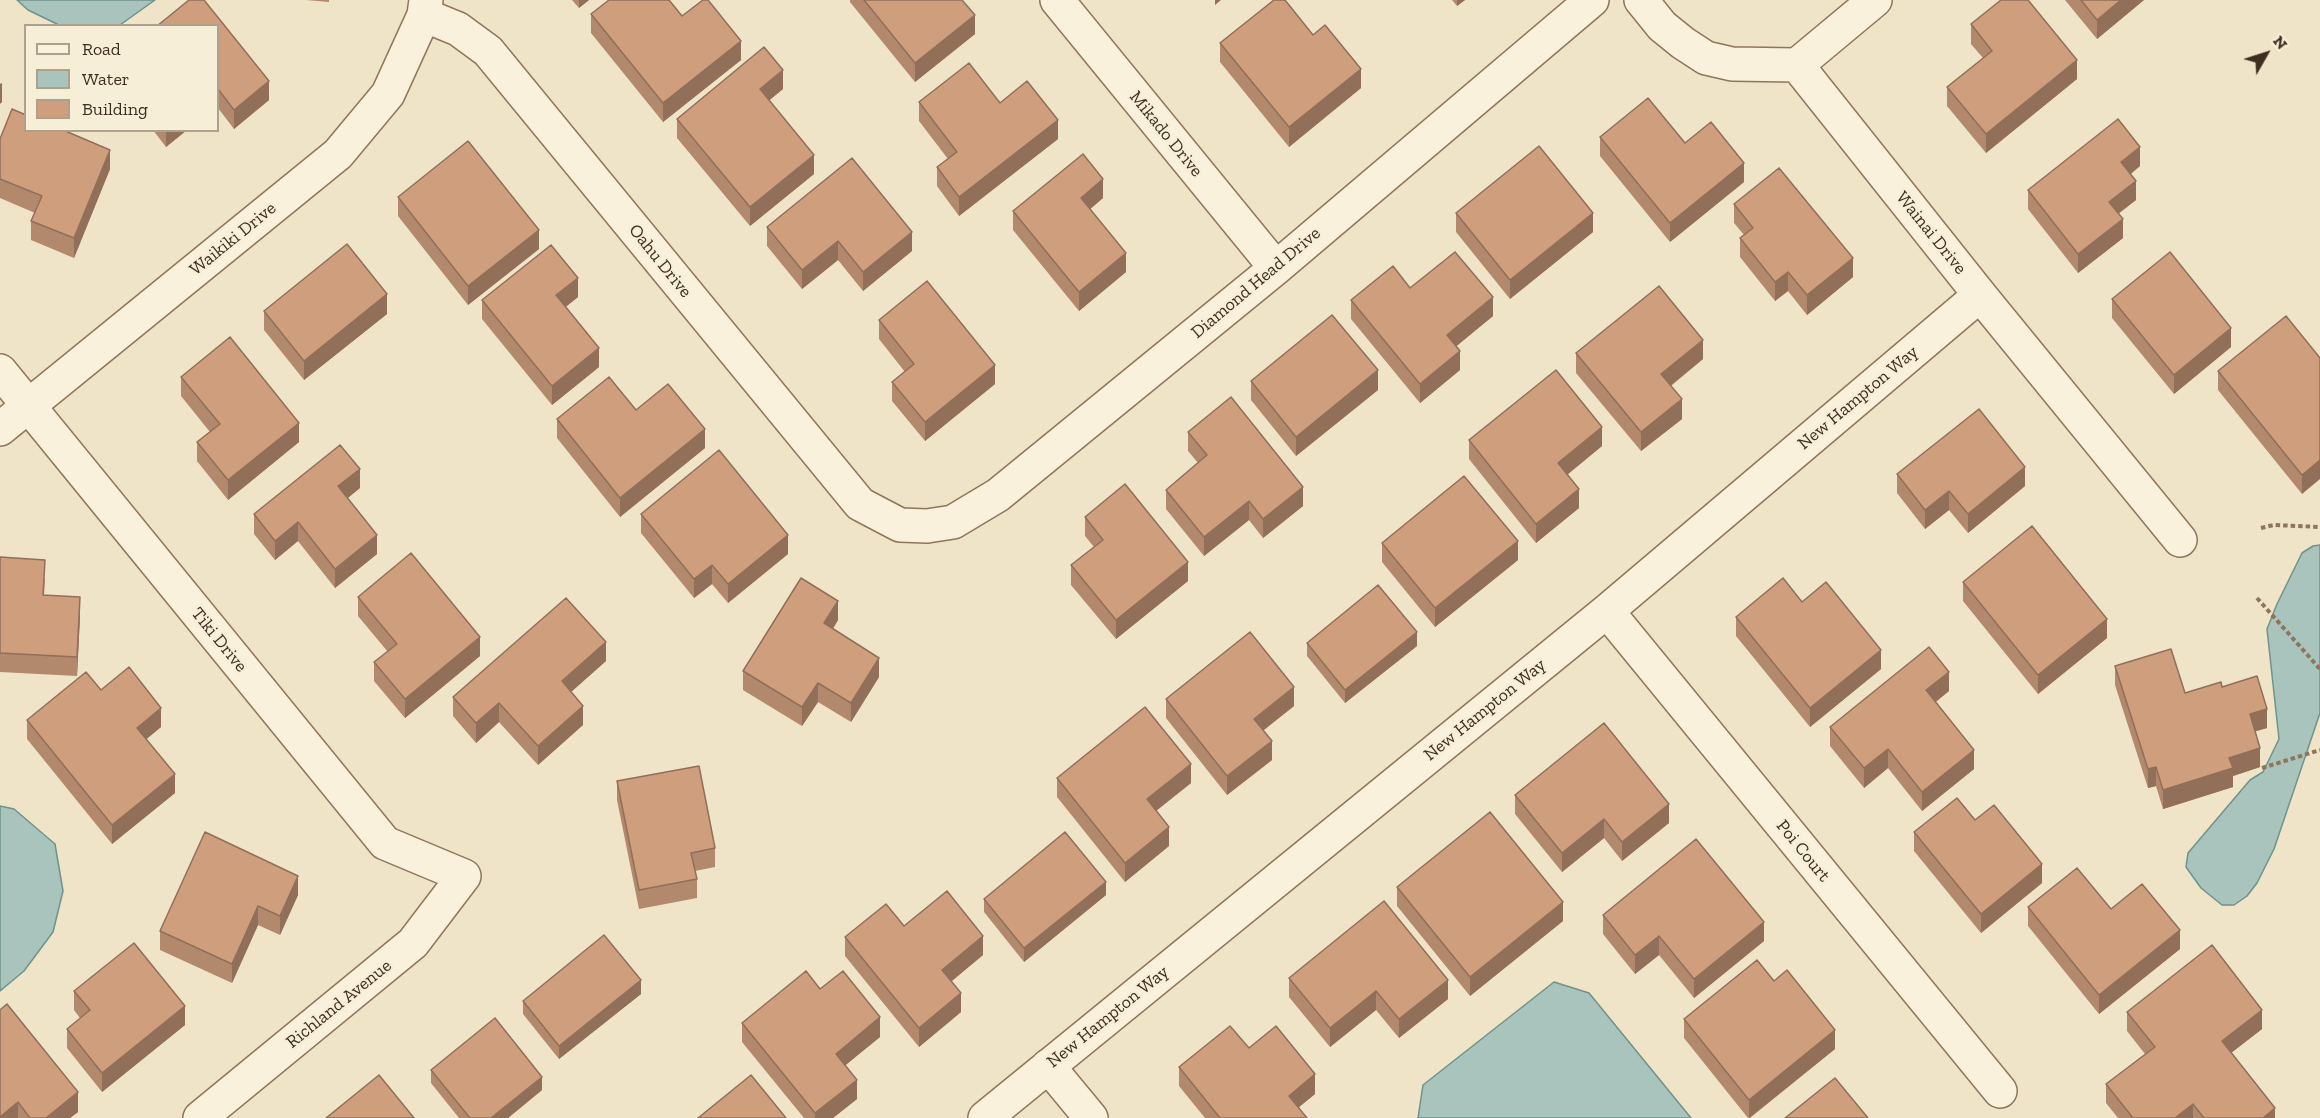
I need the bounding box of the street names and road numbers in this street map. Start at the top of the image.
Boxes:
street label: Mikado Drive [1125,87,1207,181]
street label: Wainai Drive [1891,187,1971,279]
street label: Waikiki Drive [185,198,281,280]
street label: Oahu Drive [624,220,696,302]
street label: Diamond Head Drive [1187,223,1325,343]
street label: New Hampton Way [1793,341,1923,455]
street label: Tiki Drive [186,603,252,677]
street label: New Hampton Way [1420,654,1550,766]
street label: Poi Court [1771,816,1835,886]
street label: Richland Avenue [282,955,396,1053]
street label: New Hampton Way [1043,961,1173,1073]

